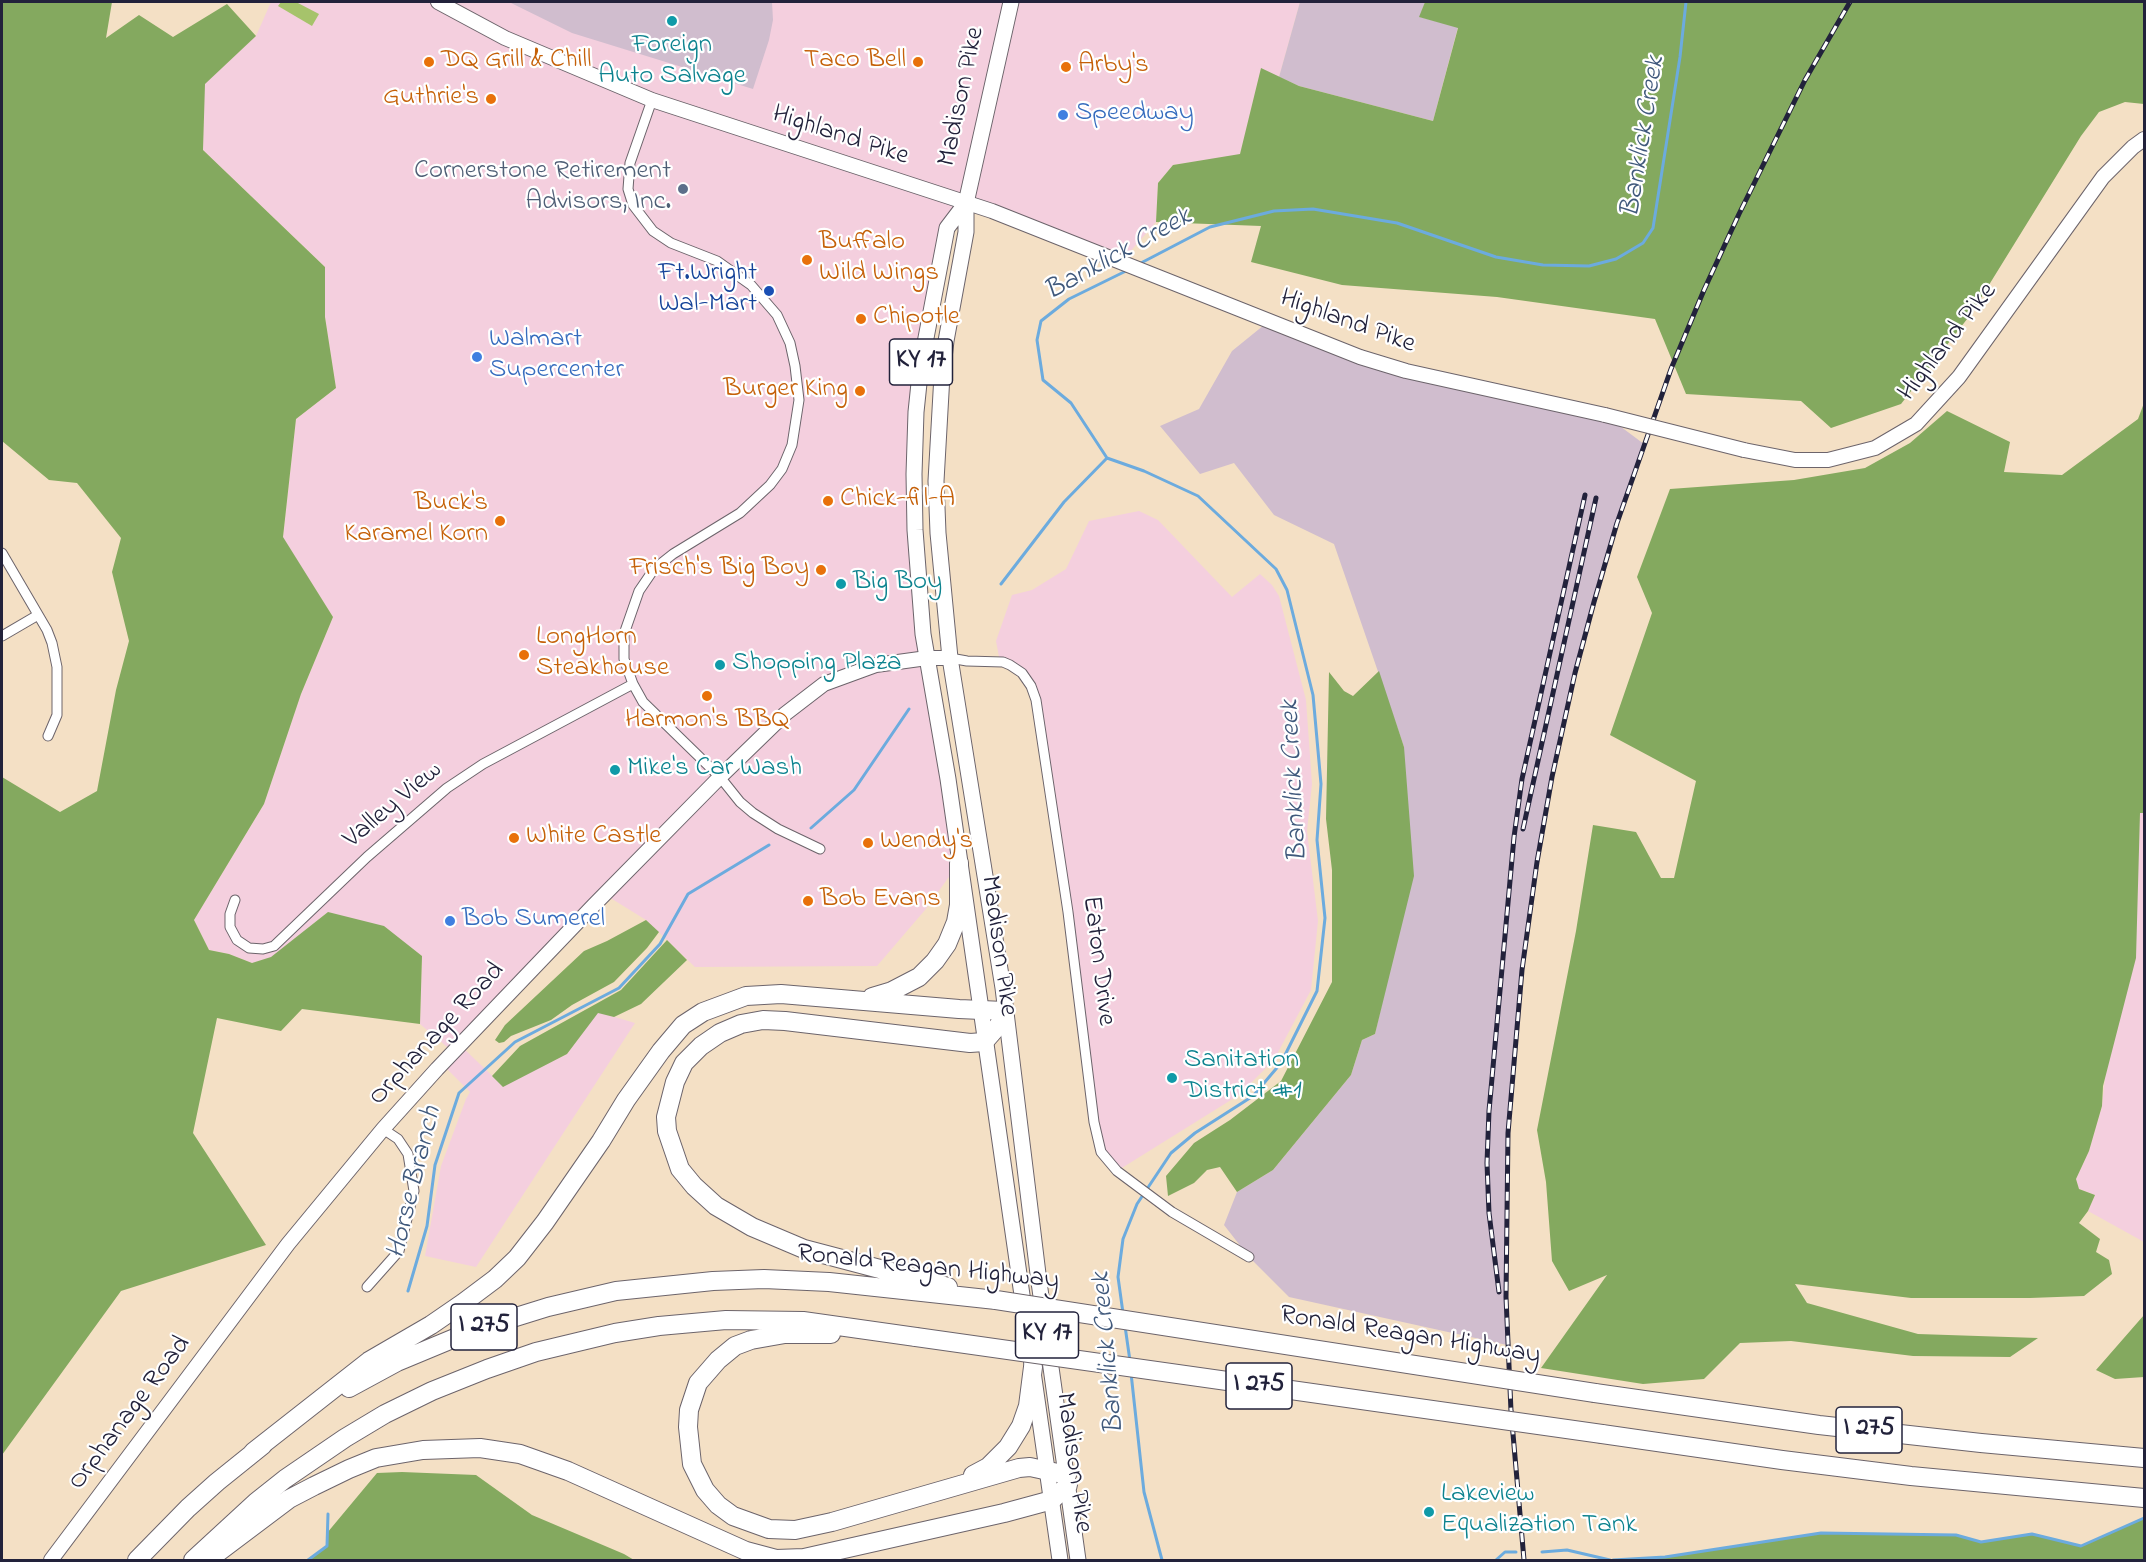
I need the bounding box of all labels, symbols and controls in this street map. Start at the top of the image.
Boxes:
marker: Foreign Auto Salvage [665,14,679,28]
street label: Madison Pike [932,24,994,170]
place label: Foreign Auto Salvage [598,31,746,94]
place label: DQ Grill & Chill [441,46,592,78]
place label: Taco Bell [804,46,906,78]
place label: Arby's [1078,51,1149,83]
water label: Banklick Creek [1616,54,1674,220]
marker: DQ Grill & Chill [422,55,436,69]
marker: Taco Bell [911,55,925,69]
marker: Arby's [1059,60,1073,74]
place label: Guthrie's [383,83,479,115]
marker: Guthrie's [484,92,498,106]
place label: Speedway [1075,99,1194,131]
street label: Highland Pike [768,100,912,174]
marker: Speedway [1056,108,1070,122]
place label: Cornerstone Retirement Advisors, Inc. [414,157,671,220]
marker: Cornerstone Retirement Advisors, Inc. [676,182,690,196]
water label: Banklick Creek [1040,202,1198,310]
place label: Buffalo Wild Wings [819,228,939,291]
marker: Buffalo Wild Wings [800,253,814,267]
place label: Ft.Wright Wal-Mart [658,259,757,322]
street label: Highland Pike [1893,277,2005,409]
marker: Ft.Wright Wal-Mart [762,284,776,298]
street label: Highland Pike [1275,284,1419,362]
place label: Chipotle [873,303,960,335]
marker: Chipotle [854,312,868,326]
place label: Walmart Supercenter [489,325,624,388]
road number: KY 17 [890,339,952,385]
marker: Walmart Supercenter [470,350,484,364]
place label: Burger King [723,375,848,407]
marker: Burger King [853,384,867,398]
place label: Chick-fil-A [840,485,955,517]
place label: Buck's Karamel Korn [344,489,488,552]
marker: Chick-fil-A [821,494,835,508]
marker: Buck's Karamel Korn [493,514,507,528]
place label: Frisch's Big Boy [629,554,809,586]
marker: Frisch's Big Boy [814,563,828,577]
place label: Big Boy [853,568,942,600]
marker: Big Boy [834,577,848,591]
place label: LongHorn Steakhouse [536,623,669,686]
marker: LongHorn Steakhouse [517,648,531,662]
place label: Shopping Plaza [732,649,902,681]
marker: Shopping Plaza [713,658,727,672]
marker: Harmon's BBQ [700,689,714,703]
water label: Banklick Creek [1275,699,1317,863]
place label: Harmon's BBQ [625,706,789,738]
place label: Mike's Car Wash [627,754,802,786]
street label: Valley View [338,755,450,857]
marker: Mike's Car Wash [608,763,622,777]
place label: White Castle [526,822,661,854]
place label: Wendy's [880,827,973,859]
marker: White Castle [507,831,521,845]
marker: Wendy's [861,836,875,850]
street label: Madison Pike [971,874,1023,1018]
place label: Bob Evans [820,885,941,917]
marker: Bob Evans [801,894,815,908]
street label: Eaton Drive [1073,894,1121,1028]
place label: Bob Sumerel [462,905,605,937]
marker: Bob Sumerel [443,914,457,928]
street label: Orphanage Road [363,956,513,1114]
place label: Sanitation District #1 [1184,1046,1302,1109]
marker: Sanitation District #1 [1165,1071,1179,1085]
water label: Horse Branch [381,1104,451,1262]
street label: Ronald Reagan Highway [795,1239,1061,1299]
water label: Banklick Creek [1086,1270,1134,1436]
street label: Ronald Reagan Highway [1277,1300,1543,1374]
road number: I 275 [451,1304,517,1350]
road number: KY 17 [1016,1312,1078,1358]
street label: Orphanage Road [62,1330,200,1498]
road number: I 275 [1226,1363,1292,1409]
street label: Madison Pike [1046,1391,1098,1535]
road number: I 275 [1836,1407,1902,1453]
place label: Lakeview Equalization Tank [1441,1480,1637,1543]
marker: Lakeview Equalization Tank [1422,1505,1436,1519]

